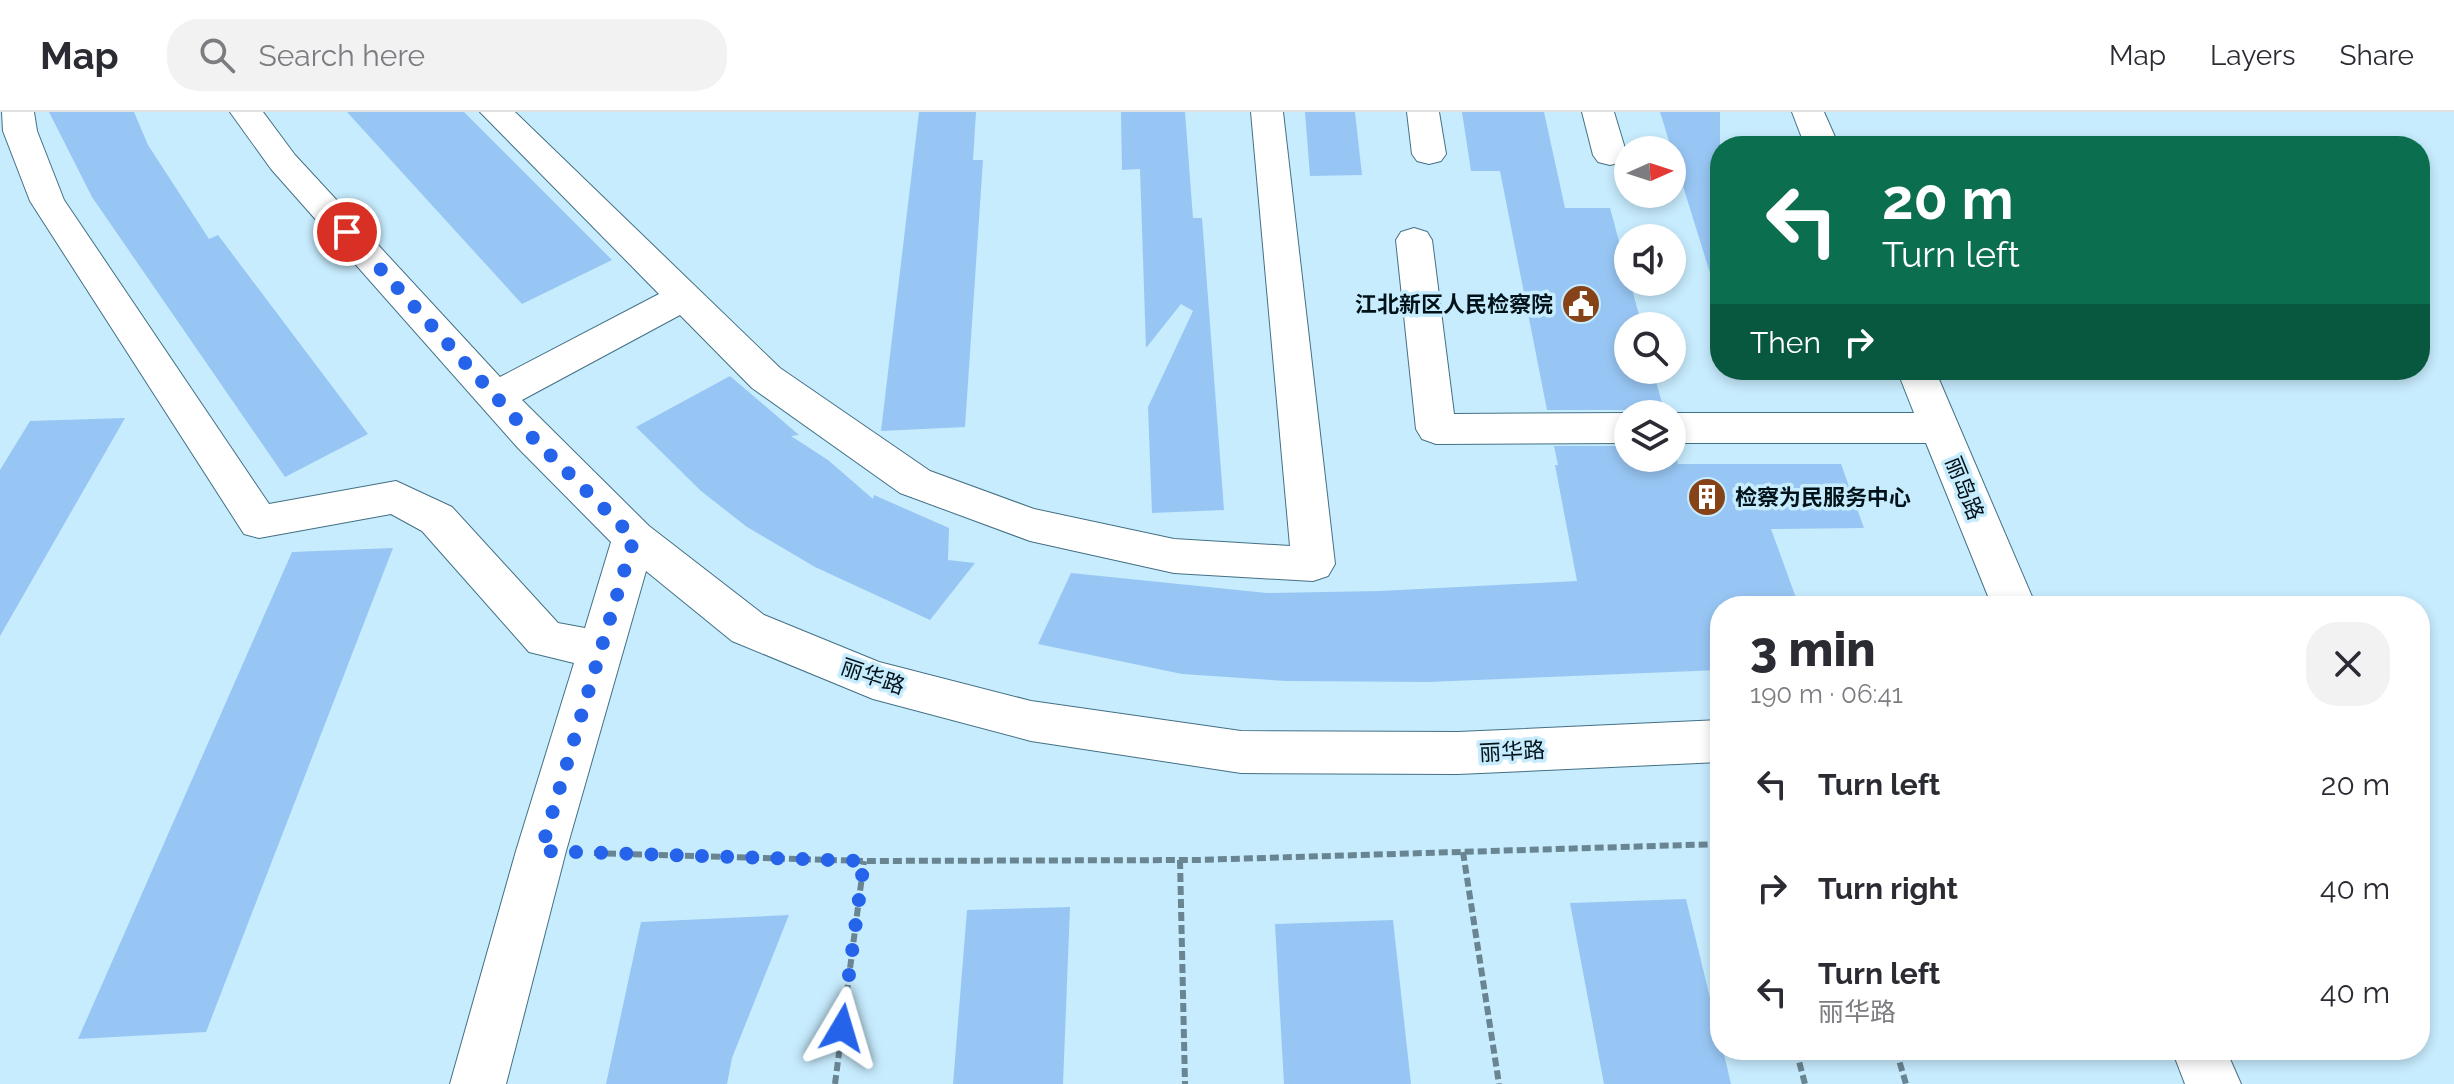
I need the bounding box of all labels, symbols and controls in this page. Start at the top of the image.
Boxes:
search box [167,19,727,91]
text: Map [40,33,119,78]
icon: search [195,33,239,77]
text: Search here [259,38,425,73]
text: Map [2109,39,2166,72]
text: Layers [2210,39,2296,72]
text: Share [2340,39,2414,72]
north arrow [1614,136,1686,208]
map controls [1614,136,1686,472]
text: 20 m [1882,166,2014,232]
icon: left [1750,168,1854,272]
pin [313,198,381,266]
icon: arrive [325,210,369,254]
button: sound [1614,224,1686,296]
text: Turn left [1882,233,2020,275]
public building icon: 江北新区人民检察院 [1560,283,1602,325]
place label: 江北新区人民检察院 [1355,291,1553,317]
button: search [1614,312,1686,384]
icon: right [1837,320,1881,364]
text: Then [1750,325,1821,360]
button: layers [1614,400,1686,472]
street label: 丽岛路 [1941,453,1989,523]
building icon: 检察为民服务中心 [1686,476,1728,518]
place label: 检察为民服务中心 [1735,484,1911,510]
text: 3 min [1750,621,1876,677]
button: close [2306,622,2390,706]
street label: 丽华路 [838,653,908,699]
text: 190 m · 06:41 [1750,679,1903,709]
street label: 丽华路 [1478,736,1546,766]
icon: left [1750,762,1794,806]
text: Turn left [1818,767,1940,802]
text: 20 m [2321,767,2390,802]
icon: right [1750,866,1794,910]
text: Turn right [1818,871,1958,906]
text: 40 m [2320,871,2390,906]
text: Turn left [1818,956,1940,991]
icon: left [1750,970,1794,1014]
text: 40 m [2320,975,2390,1010]
position arrow [800,986,884,1070]
text: 丽华路 [1818,997,1896,1027]

